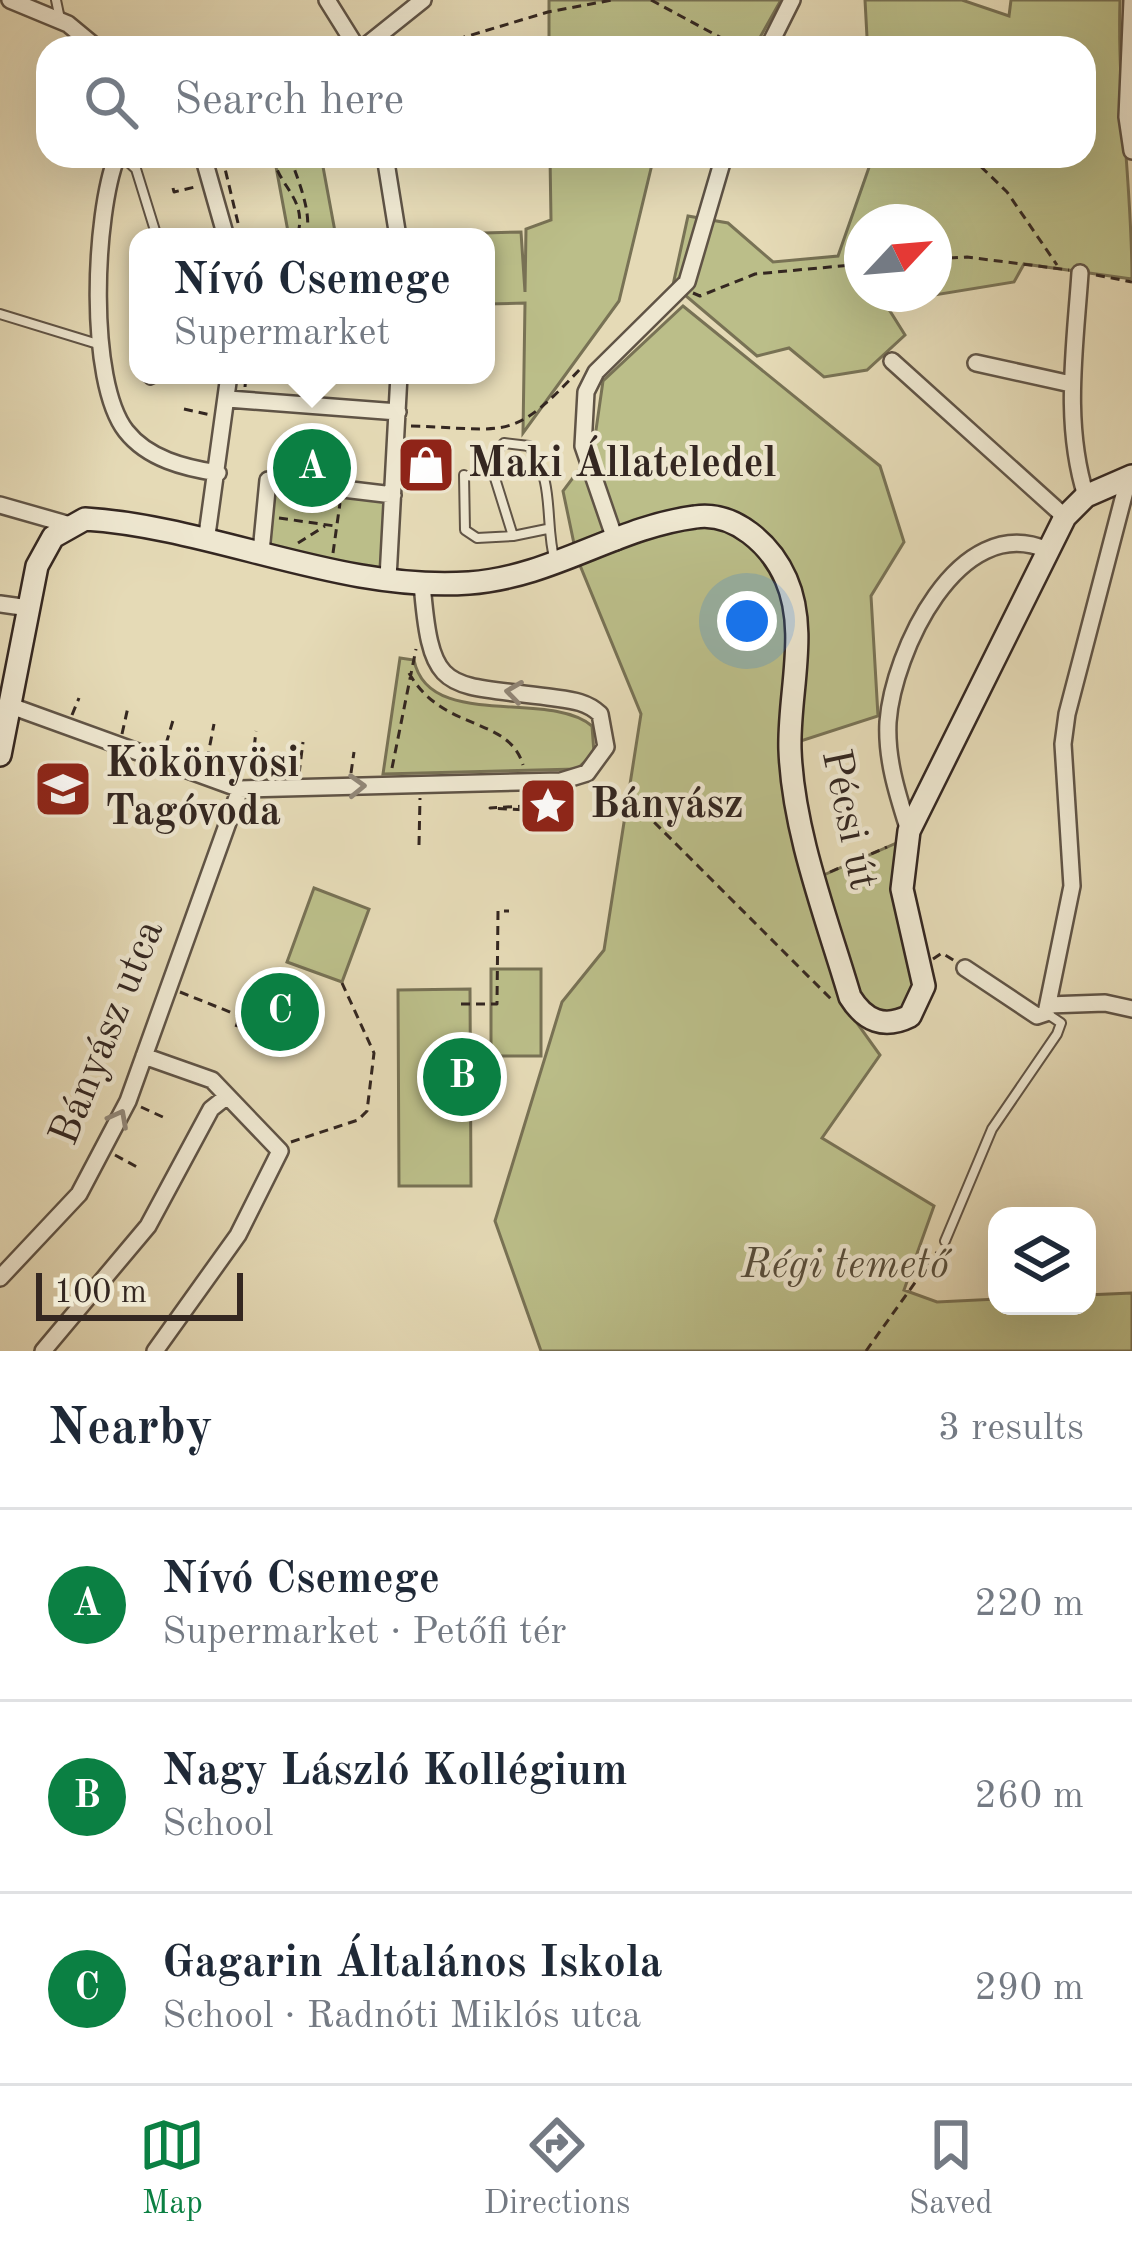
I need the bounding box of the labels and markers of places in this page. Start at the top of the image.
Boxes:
pin: A [273,423,351,513]
shop icon: Maki Állateledel [395,434,457,496]
place label: Maki Állateledel [468,435,777,486]
place label: Kökönyösi Tagóvoda [105,744,300,834]
school or university icon: Kökönyösi Tagóvoda [32,758,94,820]
place icon: Bányász [517,775,579,837]
place label: Bányász [590,785,744,827]
pin: C [241,967,319,1057]
pin: B [423,1032,501,1122]

